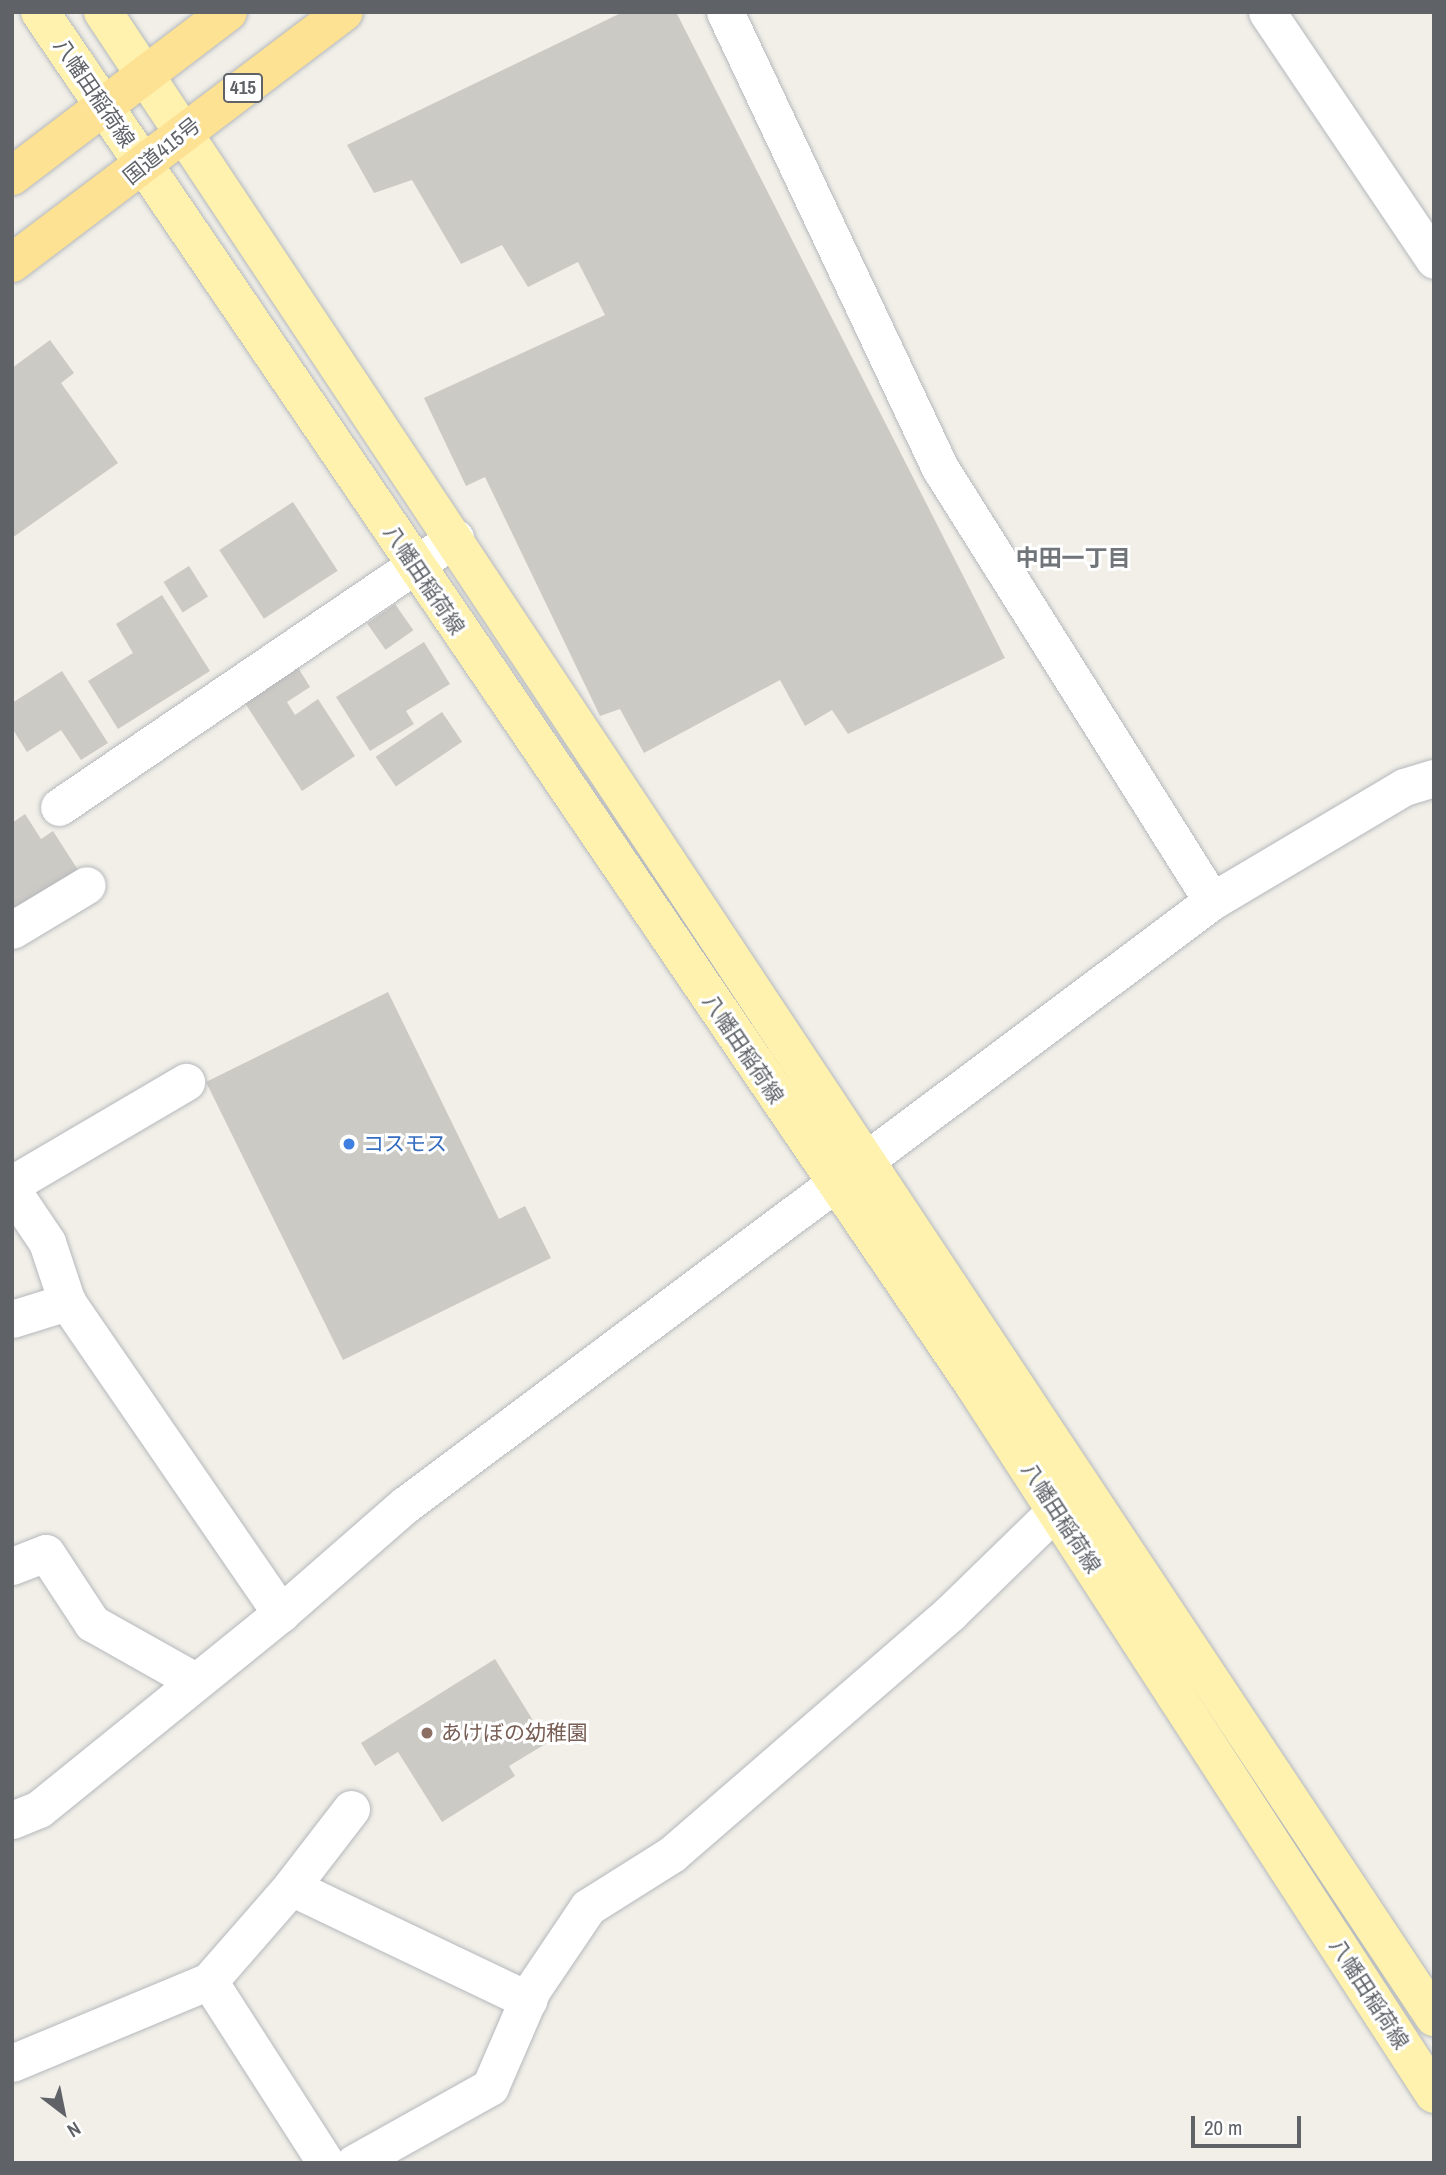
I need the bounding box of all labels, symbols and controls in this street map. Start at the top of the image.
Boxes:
street label: 八幡田稲荷線 [48,34,140,152]
road number: 415 [222,72,264,104]
street label: 国道415号 [118,112,206,190]
street label: 八幡田稲荷線 [378,521,470,639]
district label: 中田一丁目 [1016,544,1130,572]
street label: 八幡田稲荷線 [697,990,789,1108]
place label: コスモス [363,1131,447,1157]
marker: コスモス [341,1136,357,1152]
street label: 八幡田稲荷線 [1016,1458,1106,1578]
place label: あけぼの幼稚園 [441,1720,588,1746]
marker: あけぼの幼稚園 [419,1725,435,1741]
street label: 八幡田稲荷線 [1324,1934,1414,2054]
north arrow [28,2077,98,2147]
scale bar [1194,2102,1304,2146]
text: 20 m [1204,2113,1242,2142]
text: N [62,2116,86,2144]

